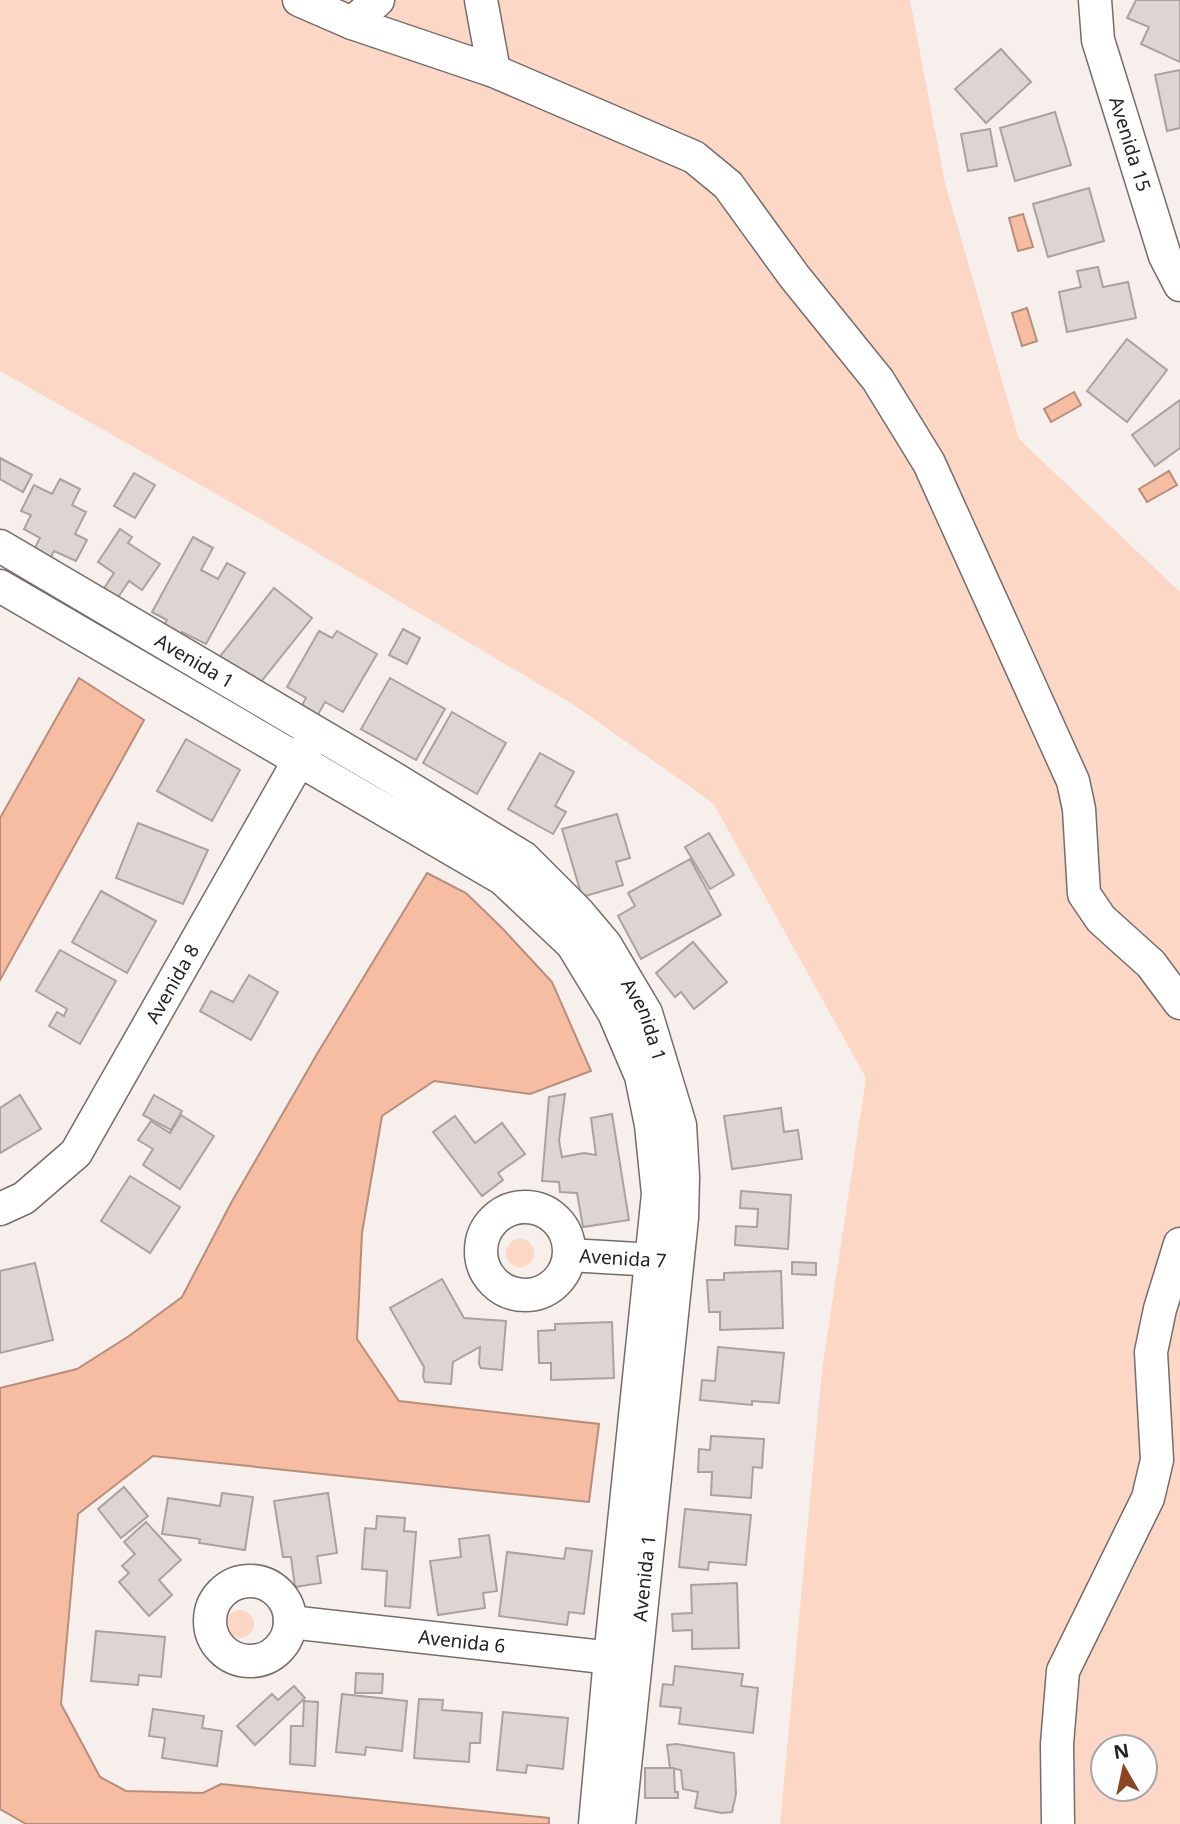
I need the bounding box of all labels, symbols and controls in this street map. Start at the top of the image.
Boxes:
street label: Avenida 15 [1103,93,1157,195]
street label: Avenida 1 [150,627,239,694]
street label: Avenida 8 [139,939,205,1028]
street label: Avenida 1 [615,974,673,1064]
street label: Avenida 7 [579,1243,667,1274]
street label: Avenida 1 [627,1533,661,1623]
street label: Avenida 6 [417,1623,507,1659]
north arrow [1089,1733,1159,1803]
text: N [1112,1737,1131,1765]

